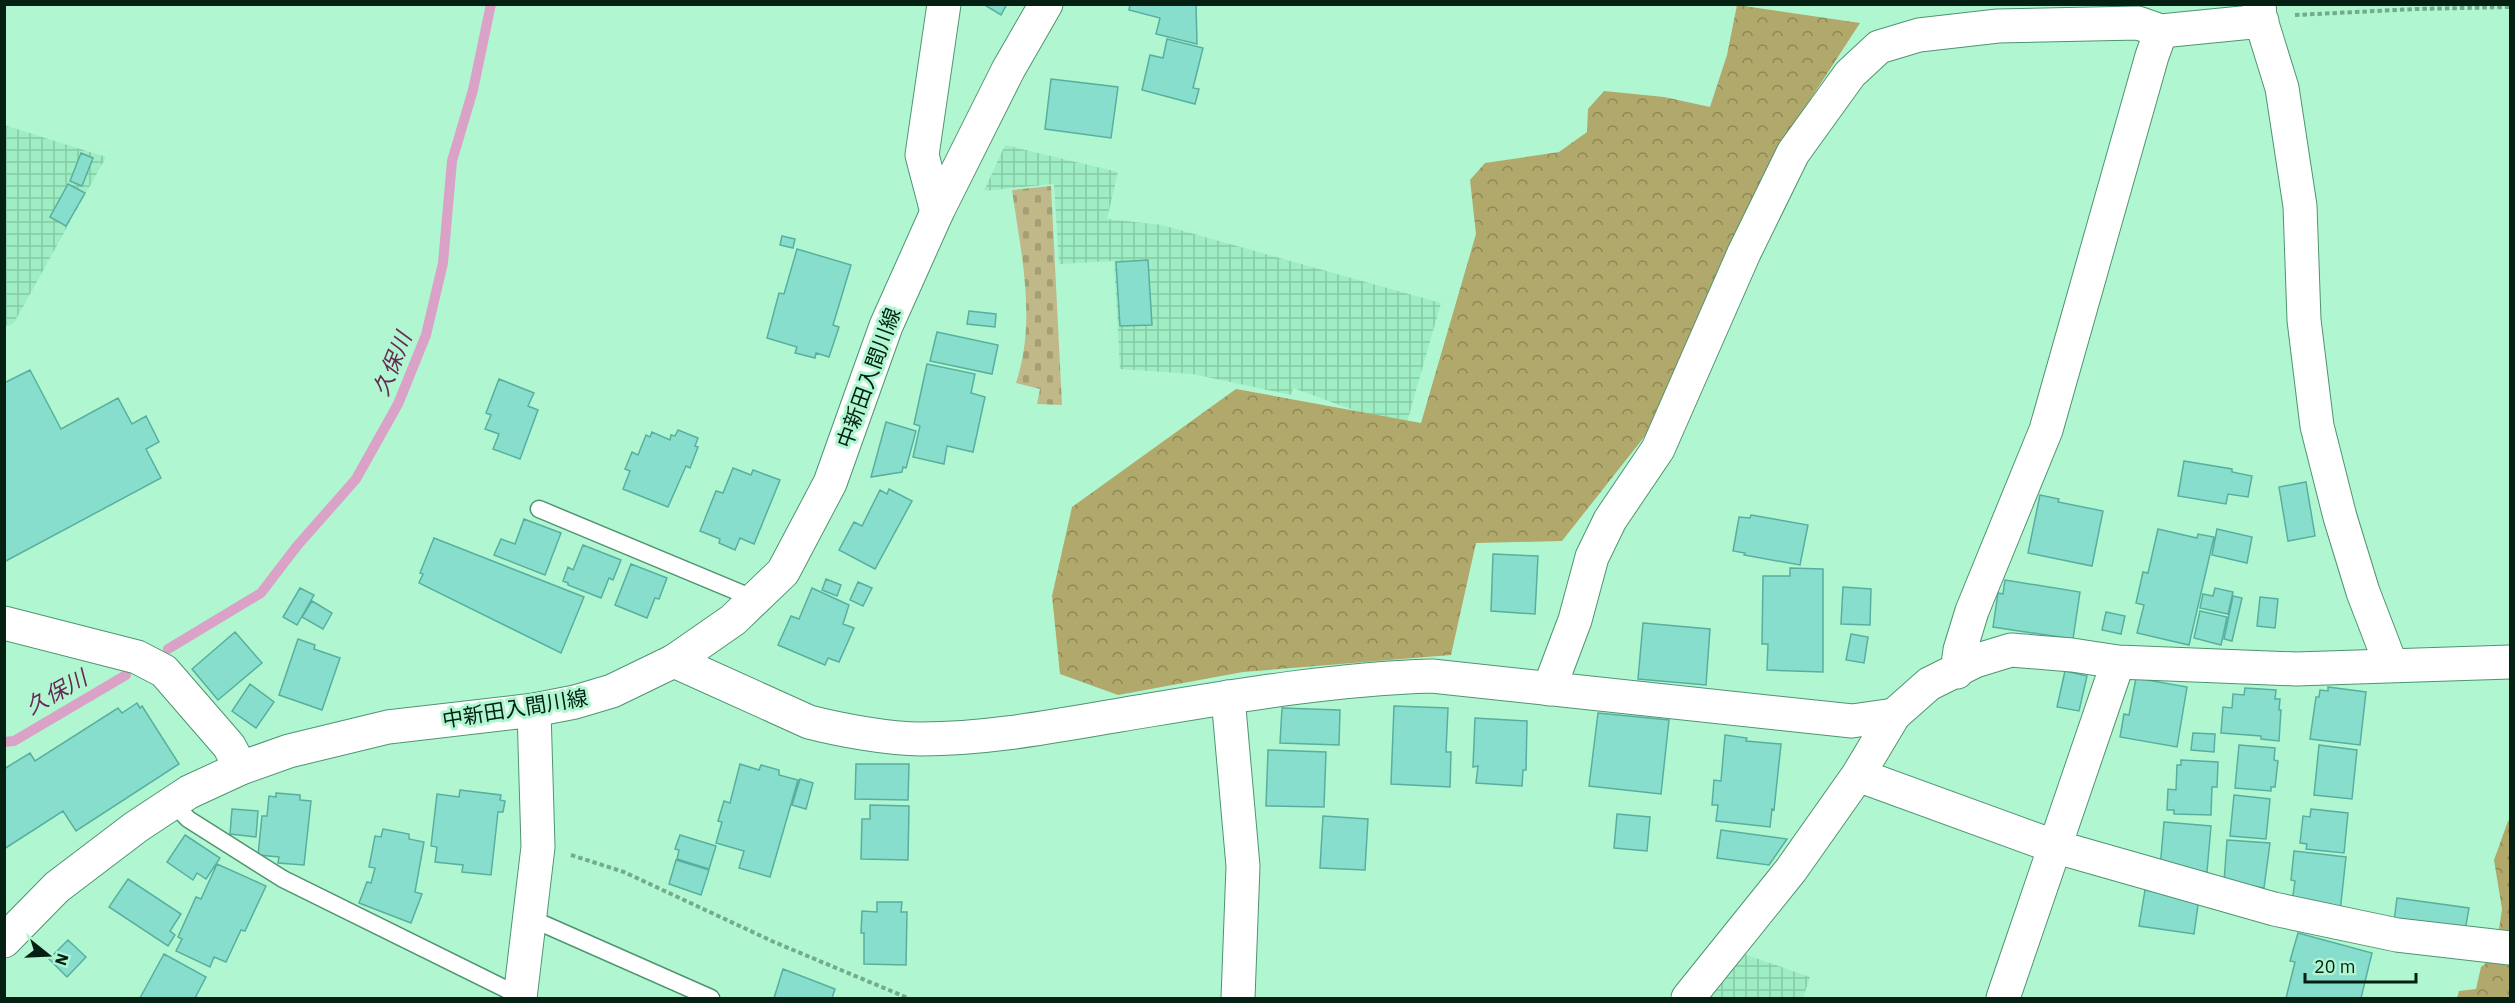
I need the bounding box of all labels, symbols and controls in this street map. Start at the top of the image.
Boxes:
street label: 中新田入間川線 [830,304,906,452]
water label: 久保川 [366,326,418,400]
water label: 久保川 [20,662,93,720]
street label: 中新田入間川線 [440,683,590,733]
north arrow [18,925,78,985]
scale bar [2305,946,2416,984]
text: N [51,951,74,968]
text: 20 m [2314,955,2356,978]

